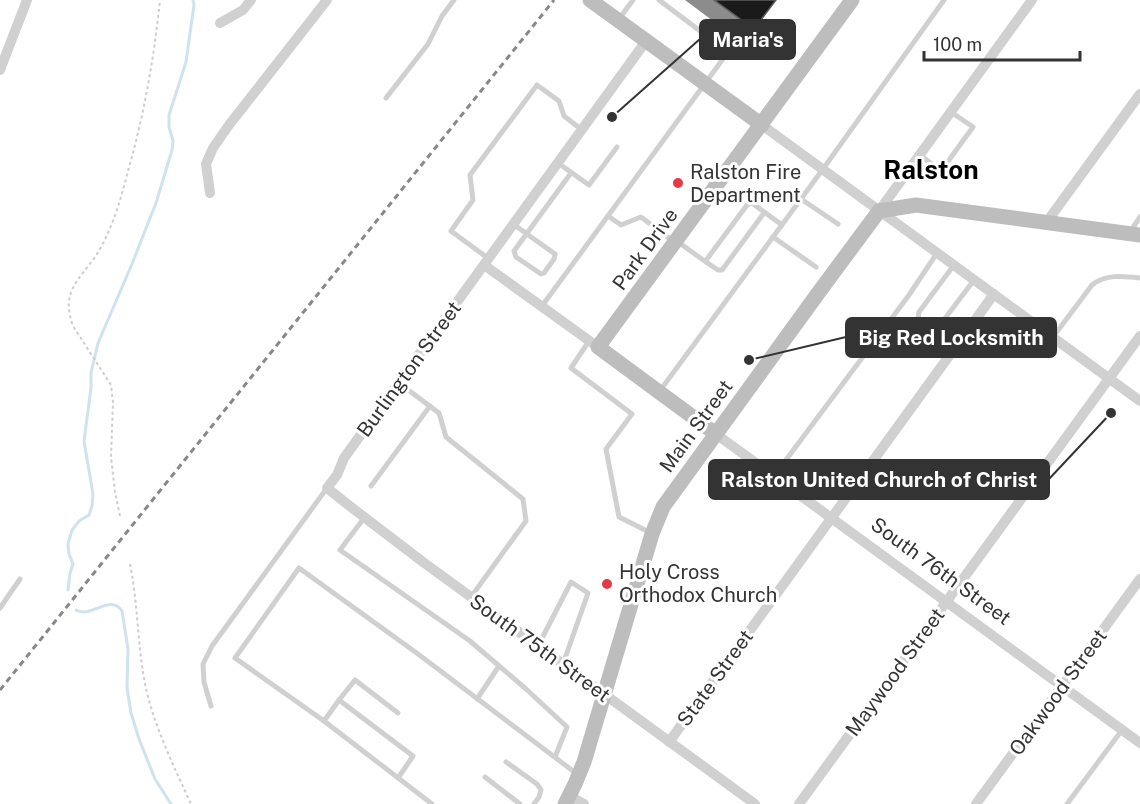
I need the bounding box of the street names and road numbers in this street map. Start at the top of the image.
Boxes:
street label: Park Drive [607,203,683,295]
street label: Burlington Street [352,297,466,441]
street label: Main Street [654,375,738,477]
street label: South 76th Street [866,512,1016,630]
street label: South 75th Street [465,589,615,707]
street label: Maywood Street [840,603,950,741]
street label: Oakwood Street [1004,624,1112,760]
street label: State Street [672,625,758,731]

